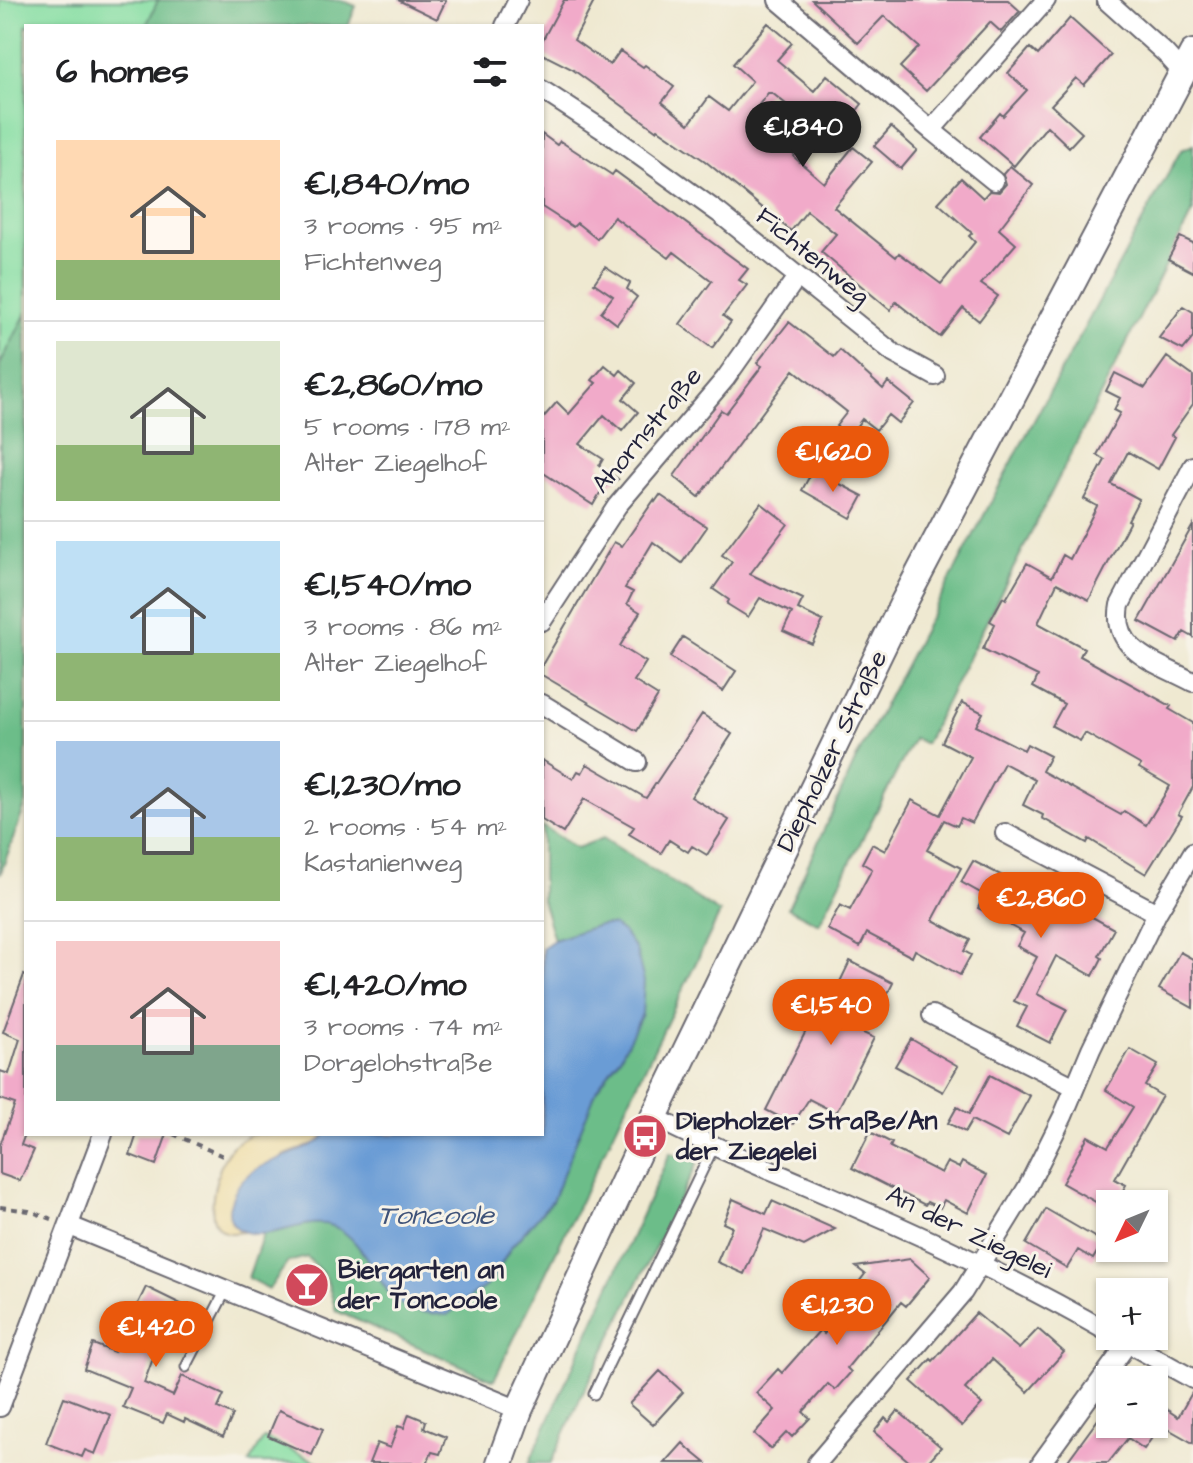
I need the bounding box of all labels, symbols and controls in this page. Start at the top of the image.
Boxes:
text: 6 homes [56,48,189,96]
icon: filters [468,50,512,94]
pin: €1,840 [738,101,868,169]
text: €1,840 [763,109,843,145]
text: €1,840/mo [304,160,469,208]
icon: home [120,172,216,268]
street label: Fichtenweg [747,199,878,315]
text: 3 rooms · 95 m² [304,208,503,244]
text: Fichtenweg [304,244,441,280]
street label: Ahornstraße [583,359,711,501]
text: €2,860/mo [304,361,482,409]
icon: home [120,373,216,469]
text: 5 rooms · 178 m² [304,409,511,445]
pin: €1,620 [768,426,898,494]
text: €1,620 [795,434,871,470]
text: Alter Ziegelhof [304,445,487,481]
text: €1,540/mo [304,561,471,609]
icon: home [120,573,216,669]
text: 3 rooms · 86 m² [304,609,503,645]
street label: Diepholzer Straße [768,644,896,858]
text: Alter Ziegelhof [304,645,487,681]
text: €1,230/mo [304,761,461,809]
icon: home [120,773,216,869]
text: 2 rooms · 54 m² [304,809,507,845]
text: Kastanienweg [304,845,462,881]
pin: €2,860 [976,872,1106,940]
text: €2,860 [996,880,1086,916]
text: €1,420/mo [304,961,467,1009]
icon: home [120,973,216,1069]
pin: €1,540 [766,979,896,1047]
text: €1,540 [790,987,872,1023]
text: 3 rooms · 74 m² [304,1009,503,1045]
text: Dorgelohstraße [304,1045,493,1081]
place label: Diepholzer Straße/An der Ziegelei [675,1103,937,1172]
bus stop icon: Diepholzer Straße/An der Ziegelei [621,1112,669,1160]
street label: An der Ziegelei [879,1176,1058,1289]
north arrow [1096,1190,1168,1262]
map controls [1096,1190,1168,1438]
water label: Toncoole [378,1196,496,1235]
place label: Biergarten an der Toncoole [337,1252,504,1318]
bar icon: Biergarten an der Toncoole [283,1261,331,1309]
button: + [1096,1278,1168,1350]
pin: €1,230 [772,1279,902,1347]
text: €1,230 [800,1287,874,1323]
pin: €1,420 [91,1301,221,1369]
text: €1,420 [117,1309,195,1345]
button: − [1096,1366,1168,1438]

